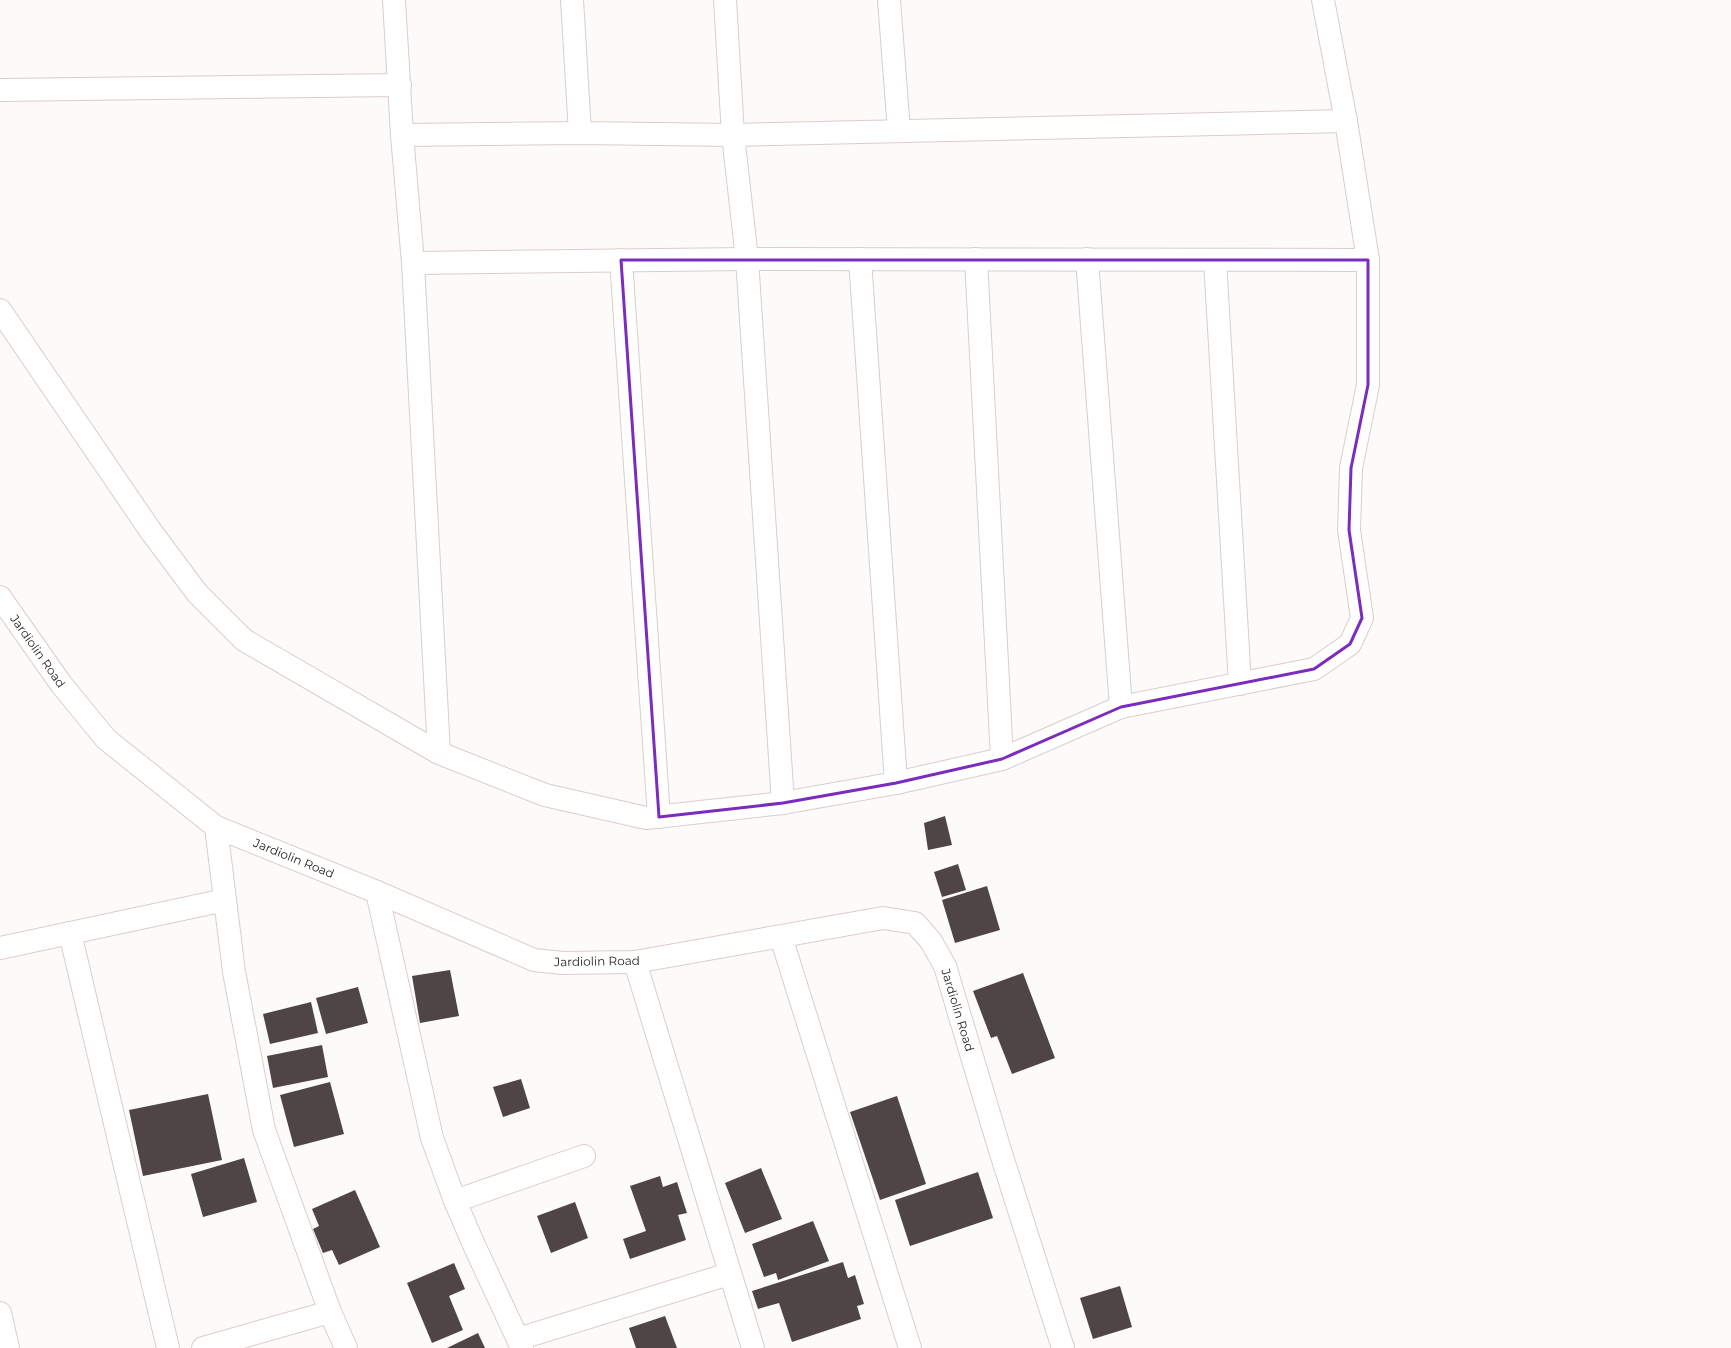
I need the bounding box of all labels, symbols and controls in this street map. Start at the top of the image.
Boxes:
street label: Jardiolin Road [7,611,69,690]
street label: Jardiolin Road [251,835,337,881]
street label: Jardiolin Road [553,953,640,969]
street label: Jardiolin Road [938,966,978,1053]

